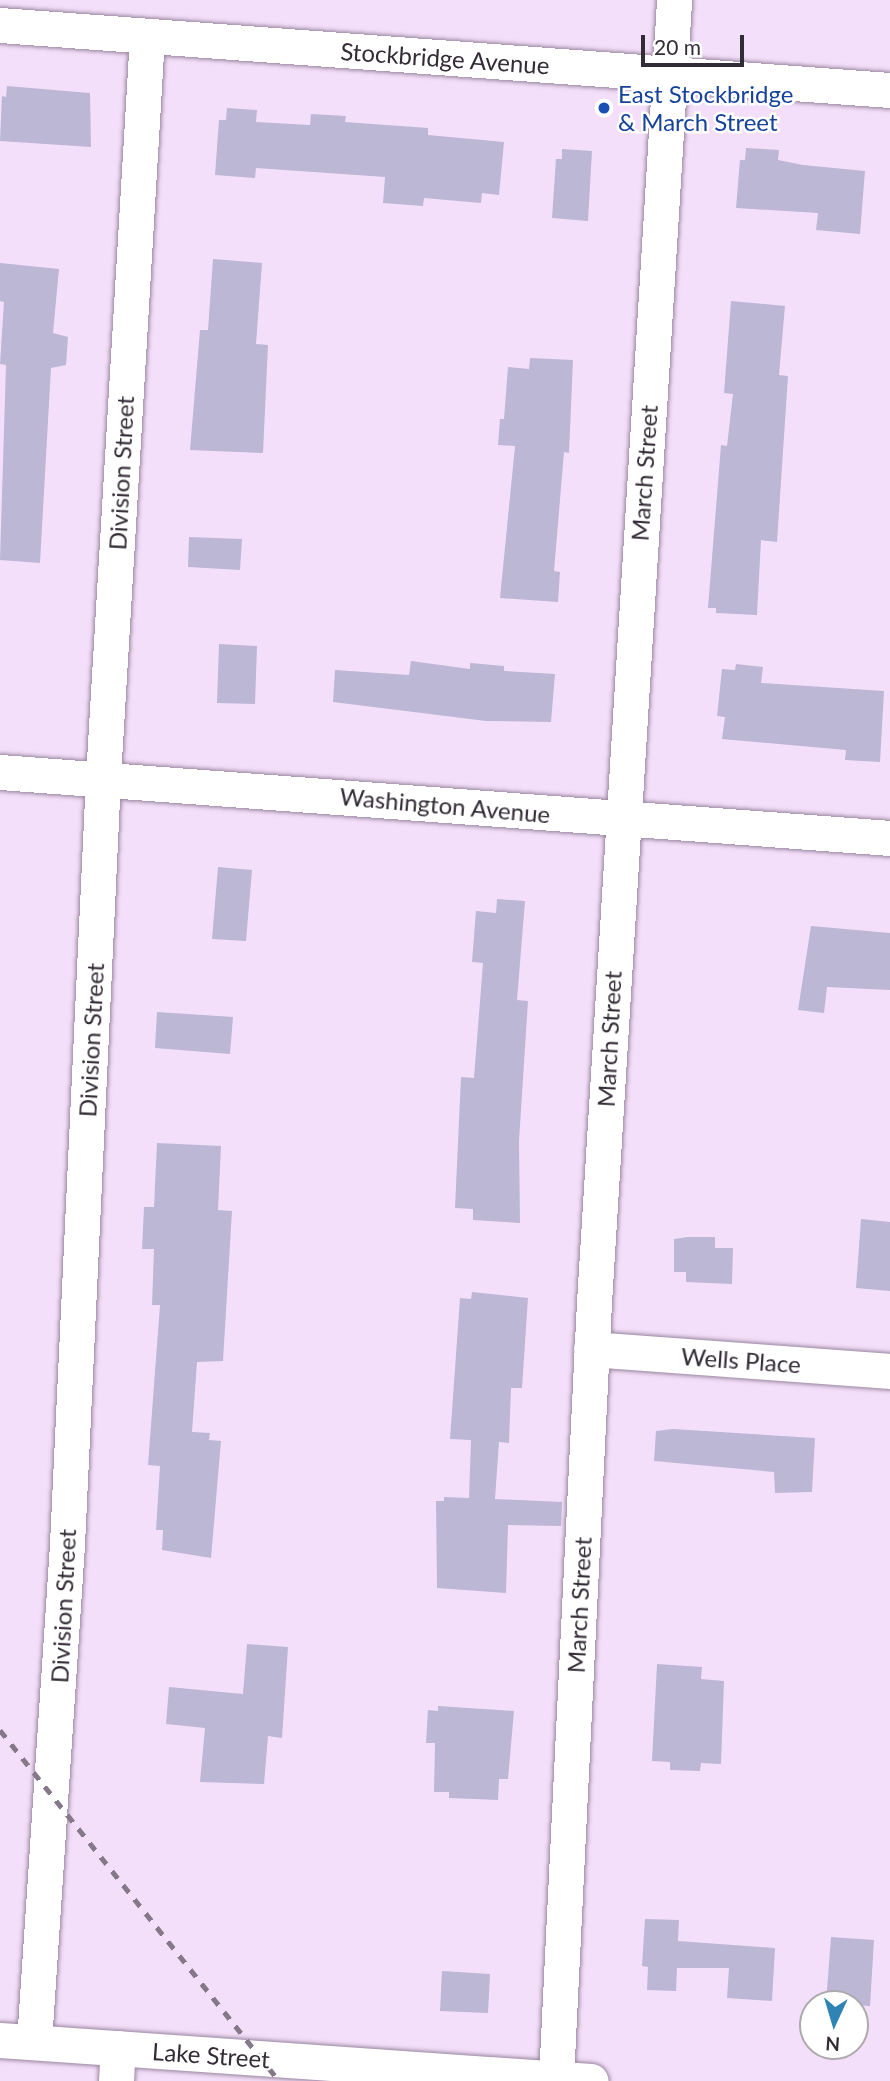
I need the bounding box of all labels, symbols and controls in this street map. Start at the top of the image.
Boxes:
scale bar [645,21,748,65]
text: 20 m [654,34,701,59]
street label: Stockbridge Avenue [339,36,551,80]
place label: East Stockbridge & March Street [618,80,793,136]
marker: East Stockbridge & March Street [596,100,612,116]
street label: Division Street [103,395,139,551]
street label: March Street [625,404,663,542]
street label: Washington Avenue [338,781,552,829]
street label: Division Street [73,962,109,1118]
street label: March Street [591,970,627,1108]
street label: Wells Place [680,1341,802,1379]
street label: Division Street [45,1528,81,1684]
street label: March Street [561,1536,597,1674]
north arrow [799,1990,869,2060]
text: N [825,2032,841,2056]
street label: Lake Street [151,2037,271,2073]

